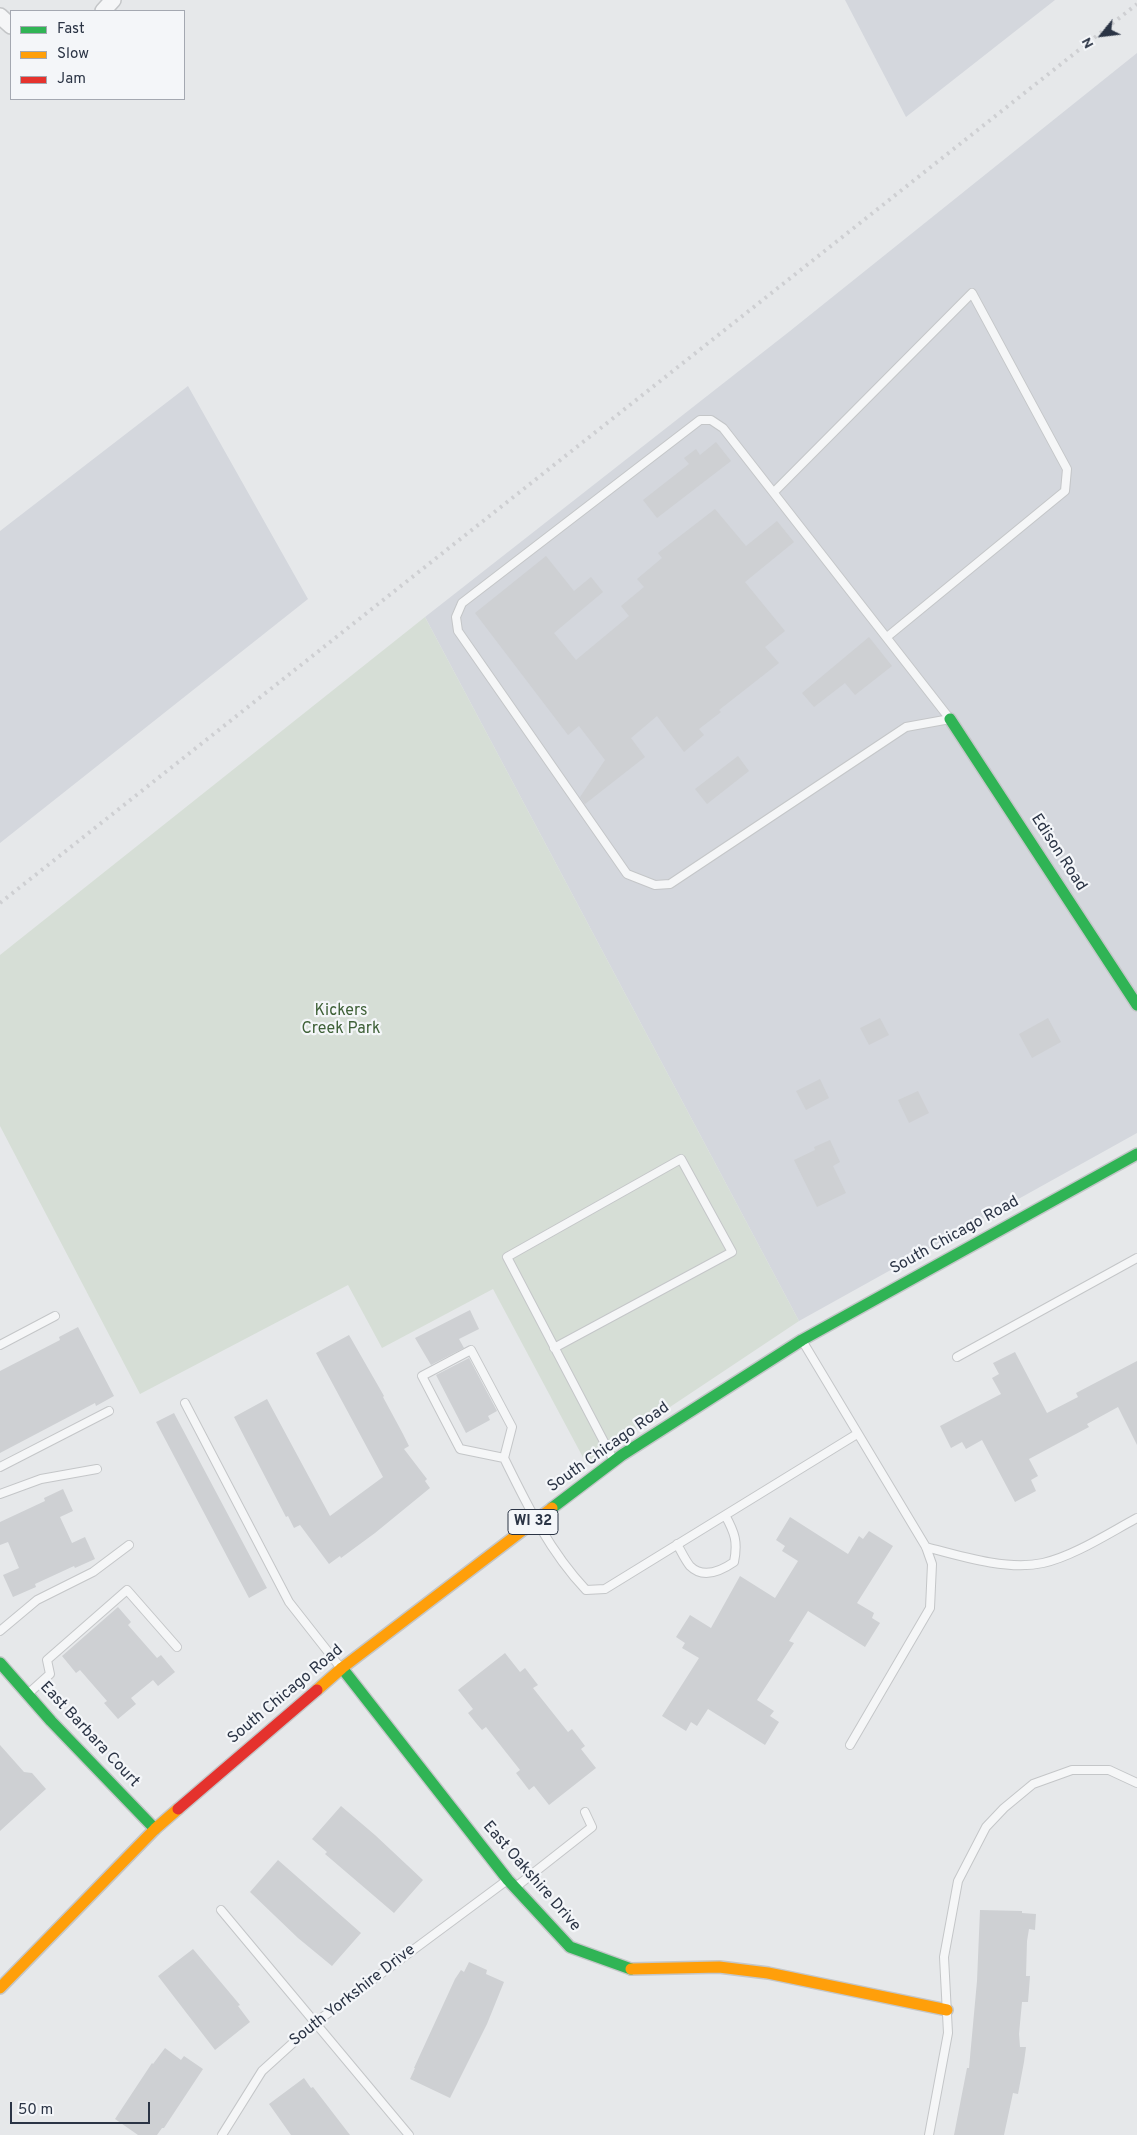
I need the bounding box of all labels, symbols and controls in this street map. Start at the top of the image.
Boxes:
legend [10,10,185,100]
north arrow [1077,10,1127,60]
text: Fast [57,20,85,39]
text: N [1079,34,1098,51]
text: Slow [57,45,89,64]
text: Jam [57,70,86,89]
street label: Edison Road [1026,811,1090,895]
park label: Kickers Creek Park [302,1002,380,1040]
street label: South Chicago Road [887,1193,1023,1279]
street label: South Chicago Road [544,1399,674,1497]
road number: WI 32 [508,1510,558,1534]
street label: South Chicago Road [225,1641,347,1749]
street label: East Barbara Court [35,1678,143,1792]
street label: East Oakshire Drive [478,1818,584,1936]
street label: South Yorkshire Drive [286,1941,420,2051]
scale bar [12,2092,152,2124]
text: 50 m [18,2101,53,2120]

